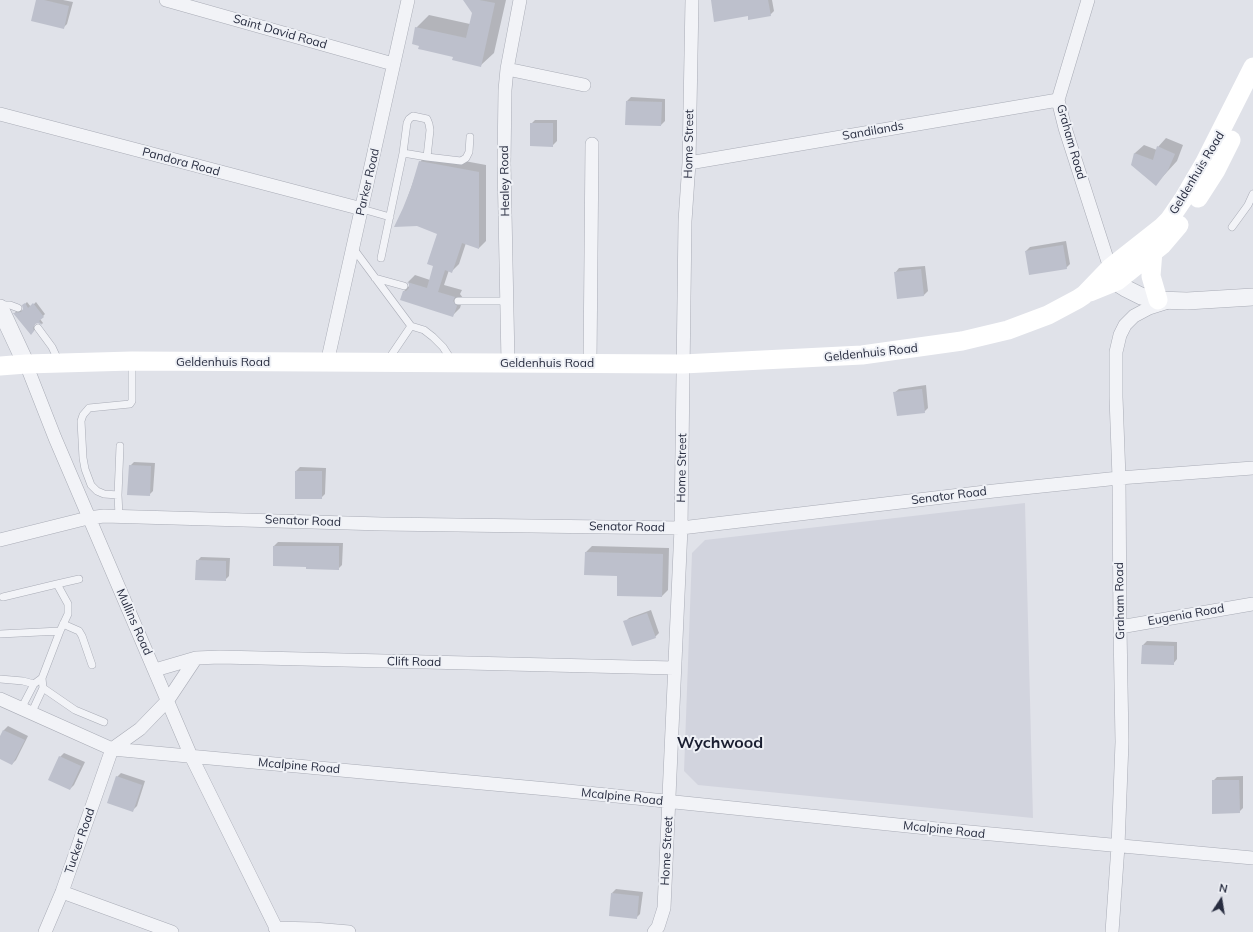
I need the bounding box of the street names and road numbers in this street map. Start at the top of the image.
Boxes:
street label: Saint David Road [231,12,329,52]
street label: Graham Road [1053,103,1089,181]
street label: Home Street [681,109,697,179]
street label: Sandilands [841,119,905,143]
street label: Geldenhuis Road [1167,129,1227,217]
street label: Pandora Road [141,145,221,179]
street label: Healey Road [497,145,513,217]
street label: Parker Road [353,147,383,217]
street label: Geldenhuis Road [823,341,919,365]
street label: Geldenhuis Road [176,355,270,369]
street label: Geldenhuis Road [500,356,594,370]
street label: Home Street [674,433,690,503]
street label: Senator Road [910,484,988,508]
street label: Senator Road [265,512,341,530]
street label: Senator Road [589,519,665,535]
street label: Graham Road [1112,562,1128,640]
street label: Mullins Road [113,586,155,658]
street label: Eugenia Road [1147,601,1225,629]
street label: Clift Road [387,654,441,670]
street label: Mcalpine Road [257,755,341,777]
street label: Mcalpine Road [580,786,664,808]
street label: Tucker Road [62,806,98,876]
street label: Home Street [658,816,676,886]
street label: Mcalpine Road [902,819,986,841]

